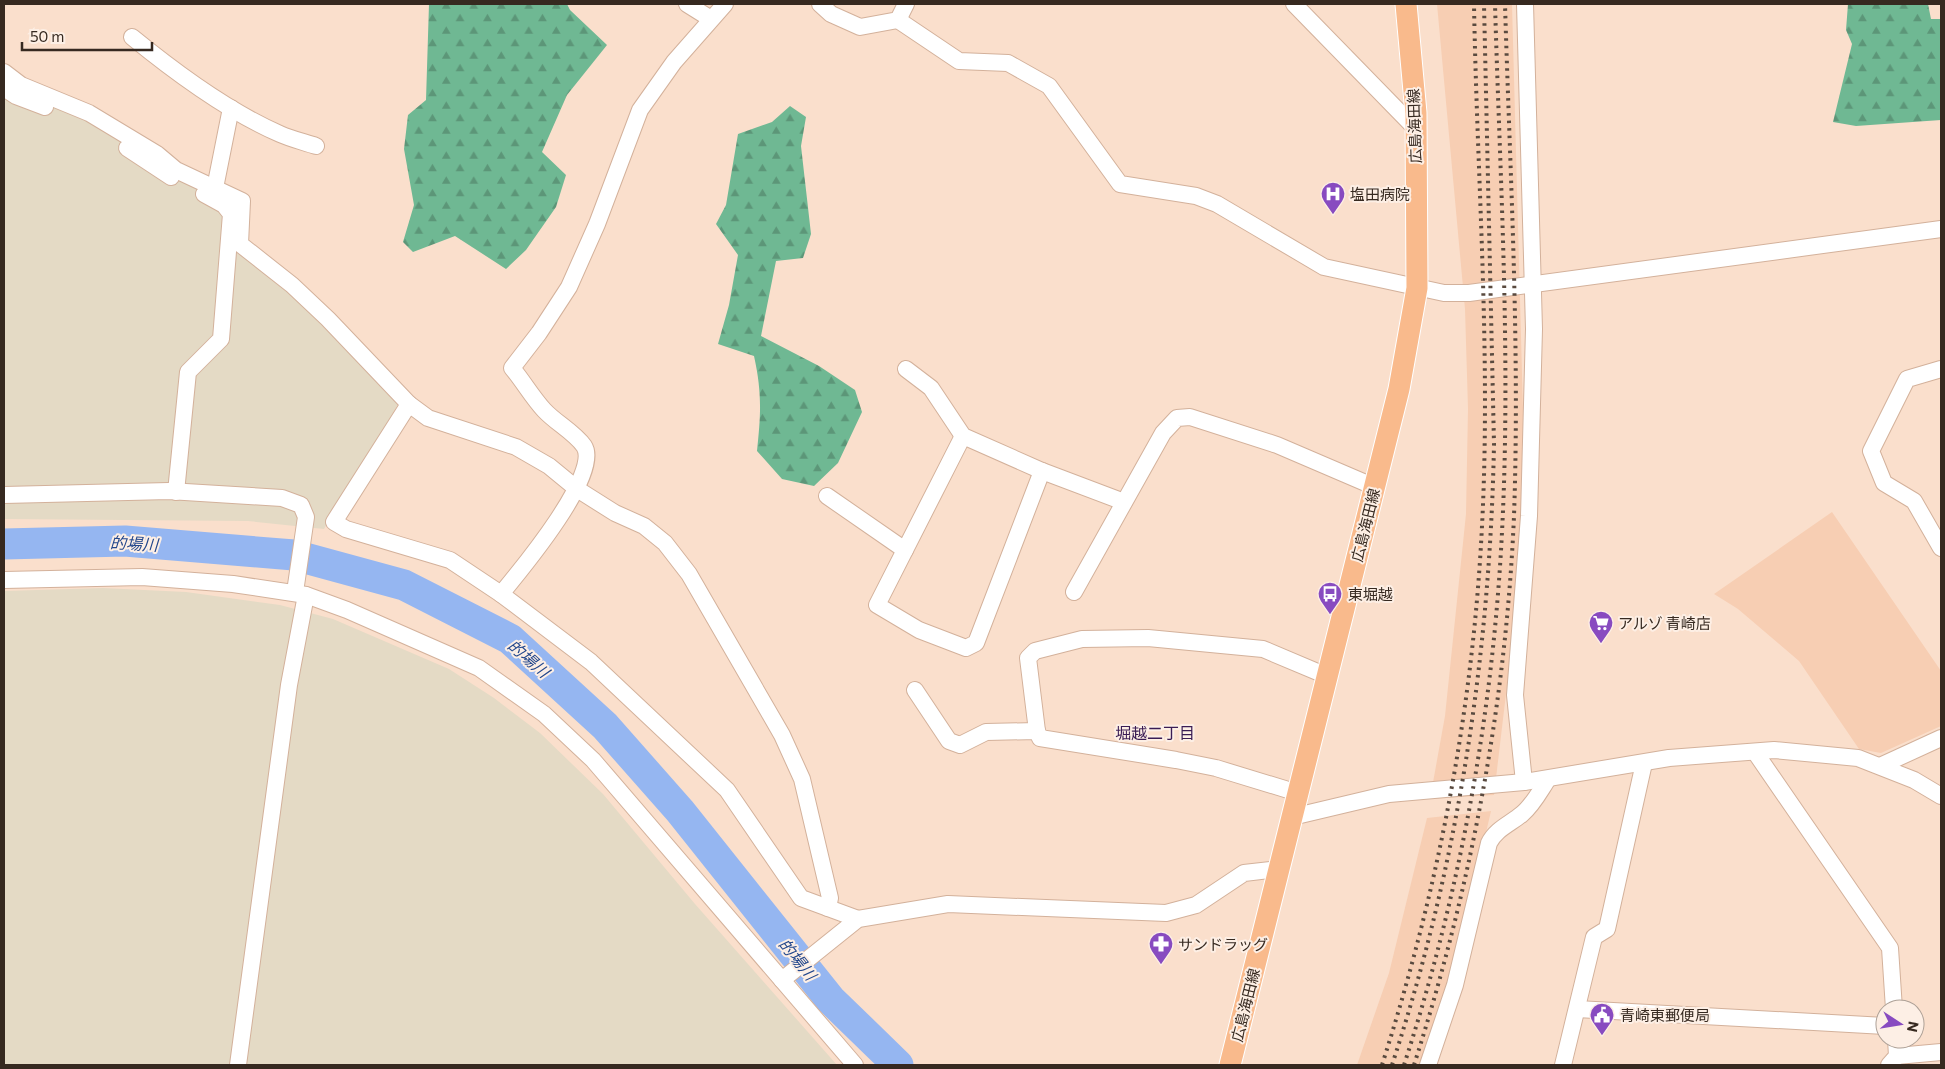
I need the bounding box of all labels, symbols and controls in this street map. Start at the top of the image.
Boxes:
scale bar [22,20,152,52]
text: 50 m [30,27,64,45]
street label: 広島海田線 [1404,88,1424,164]
hospital icon: 塩田病院 [1320,181,1346,215]
place label: 塩田病院 [1350,185,1410,203]
street label: 広島海田線 [1347,486,1383,564]
water label: 的場川 [110,532,160,554]
bus stop icon: 東堀越 [1317,581,1343,615]
place label: 東堀越 [1348,585,1393,603]
supermarket icon: アルゾ 青崎店 [1588,610,1614,644]
place label: アルゾ 青崎店 [1618,614,1711,632]
water label: 的場川 [505,635,555,682]
district label: 堀越二丁目 [1115,723,1195,742]
pharmacy icon: サンドラッグ [1148,931,1174,965]
water label: 的場川 [776,934,822,985]
place label: サンドラッグ [1178,935,1268,953]
street label: 広島海田線 [1227,966,1263,1044]
north arrow [1875,999,1925,1049]
public building icon: 青崎東郵便局 [1589,1002,1615,1036]
place label: 青崎東郵便局 [1620,1006,1710,1024]
text: N [1904,1020,1923,1034]

